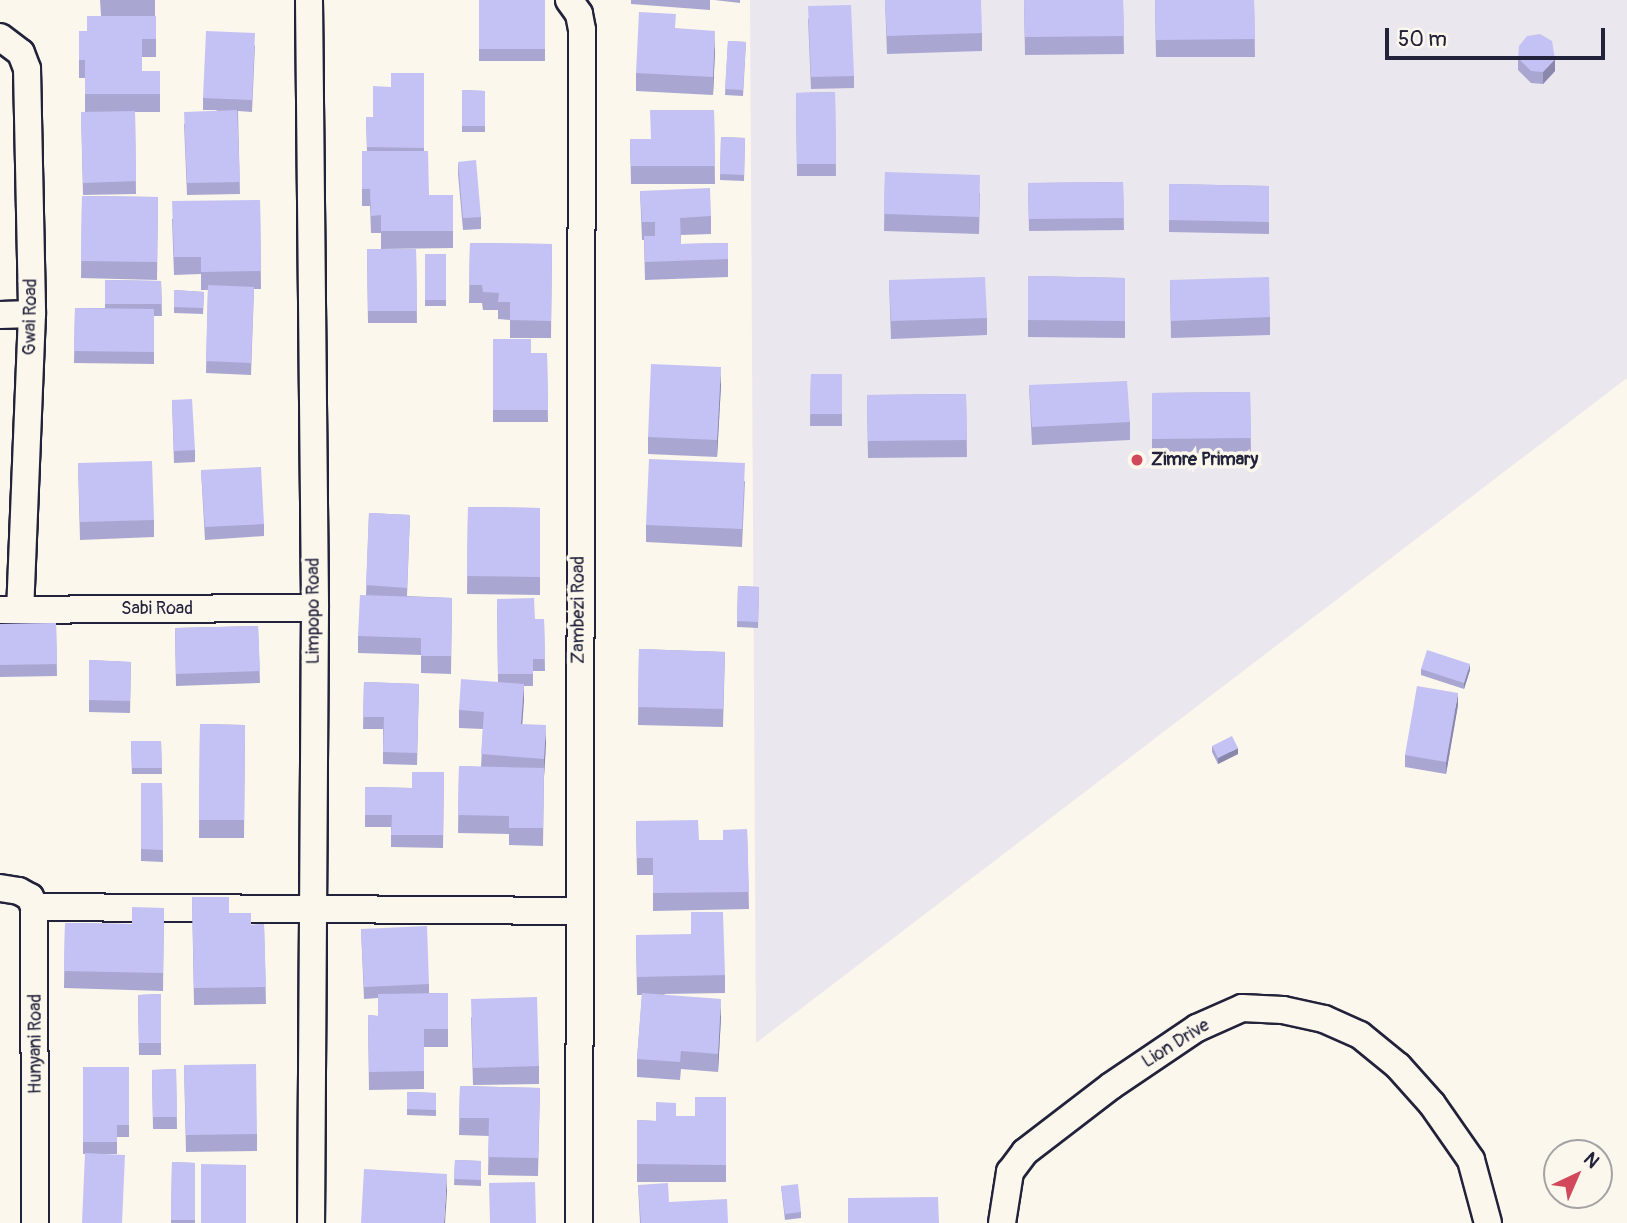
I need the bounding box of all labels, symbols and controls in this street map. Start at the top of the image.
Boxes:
scale bar [1389,14,1610,58]
text: 50 m [1398,26,1447,53]
street label: Gwai Road [20,278,42,356]
place label: Zimre Primary [1151,449,1258,471]
marker: Zimre Primary [1129,452,1145,468]
street label: Zambezi Road [568,556,590,664]
street label: Limpopo Road [303,558,325,664]
street label: Sabi Road [121,598,193,620]
street label: Hunyani Road [25,994,47,1094]
street label: Lion Drive [1138,1015,1214,1073]
north arrow [1543,1139,1613,1209]
text: N [1578,1147,1604,1173]

